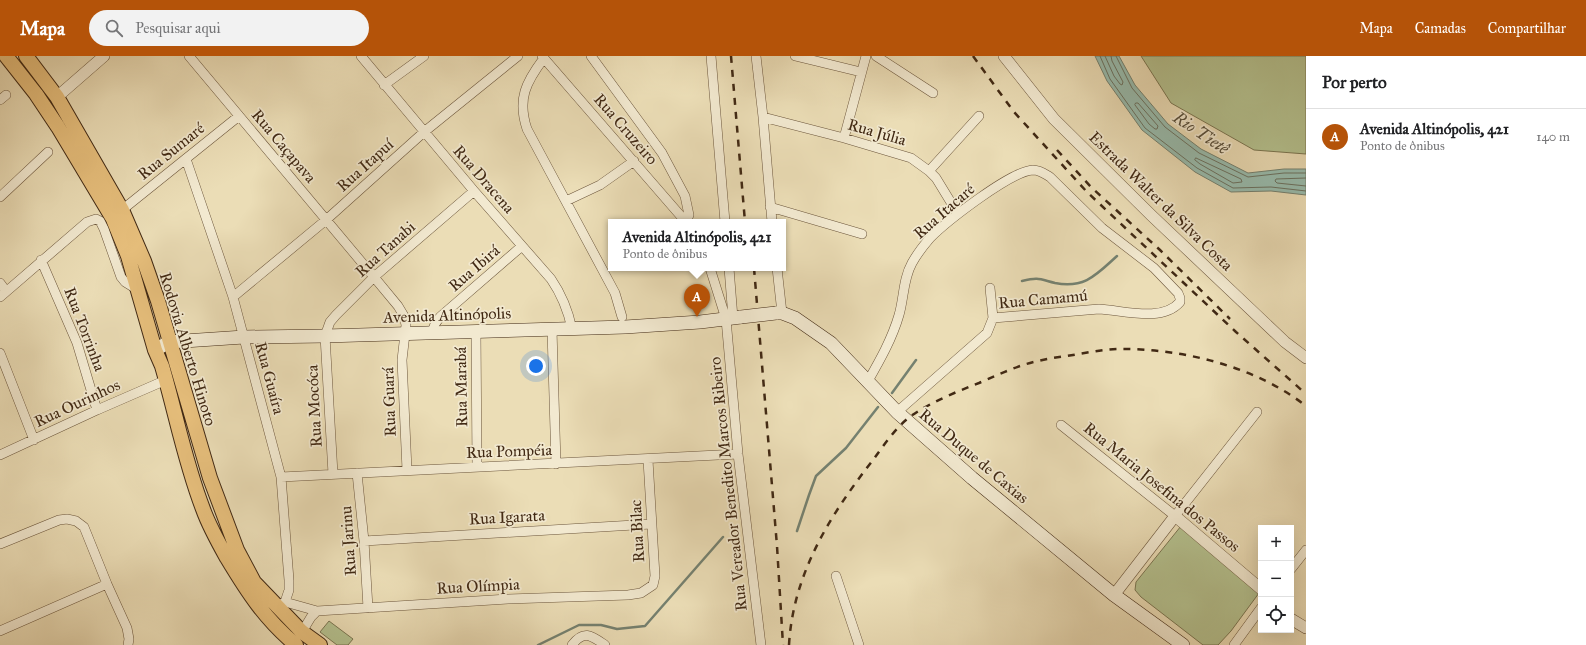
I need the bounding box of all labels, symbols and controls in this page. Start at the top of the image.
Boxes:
search box [89,10,369,46]
text: Mapa [20,17,65,40]
icon: search [103,17,125,39]
text: Pesquisar aqui [135,19,221,37]
text: Mapa [1359,20,1393,37]
text: Camadas [1415,20,1466,37]
text: Compartilhar [1488,20,1566,37]
text: Por perto [1322,72,1387,93]
street label: Rua Cruzeiro [590,90,662,168]
street label: Rua Caçapava [248,105,320,187]
water label: Rio Tietê [1168,106,1233,159]
street label: Rua Júlia [845,115,909,150]
street label: Rua Sumaré [134,118,208,184]
text: Avenida Altinópolis, 421 [1360,120,1509,138]
street label: Estrada Walter da Silva Costa [1085,127,1237,275]
text: A [1331,129,1339,145]
text: 140 m [1536,129,1570,145]
street label: Rua Itapuí [333,134,398,195]
text: Ponto de ônibus [1360,138,1445,154]
street label: Rua Dracena [449,141,519,217]
street label: Rua Itacaré [910,179,979,243]
street label: Rua Tanabi [351,217,419,281]
popup [608,219,786,271]
text: Avenida Altinópolis, 421 [623,228,771,246]
street label: Rua Ibirá [445,240,504,295]
text: Ponto de ônibus [623,246,707,262]
street label: Rodovia Alberto Hinoto [156,270,220,428]
street label: Rua Torrinha [60,284,110,374]
pin: A [684,284,710,317]
street label: Rua Camamú [998,286,1089,312]
street label: Avenida Altinópolis [382,303,512,327]
street label: Rua Guaíra [251,340,289,416]
street label: Rua Marabá [451,346,471,427]
your location [526,356,546,376]
street label: Rua Vereador Benedito Marcos Ribeiro [705,356,751,612]
street label: Rua Mocóca [302,364,326,448]
street label: Rua Guará [378,367,400,437]
street label: Rua Ourinhos [31,375,123,431]
street label: Rua Duque de Caxias [915,405,1033,508]
street label: Rua Maria Josefina dos Passos [1079,418,1244,557]
street label: Rua Pompéia [466,440,553,462]
street label: Rua Bilac [626,499,648,563]
street label: Rua Jarinu [336,505,361,577]
street label: Rua Igarata [469,506,546,529]
map controls [1258,525,1294,633]
button: + [1258,525,1294,561]
button: − [1258,561,1294,597]
street label: Rua Olímpia [436,574,520,598]
button: locate [1258,597,1294,633]

